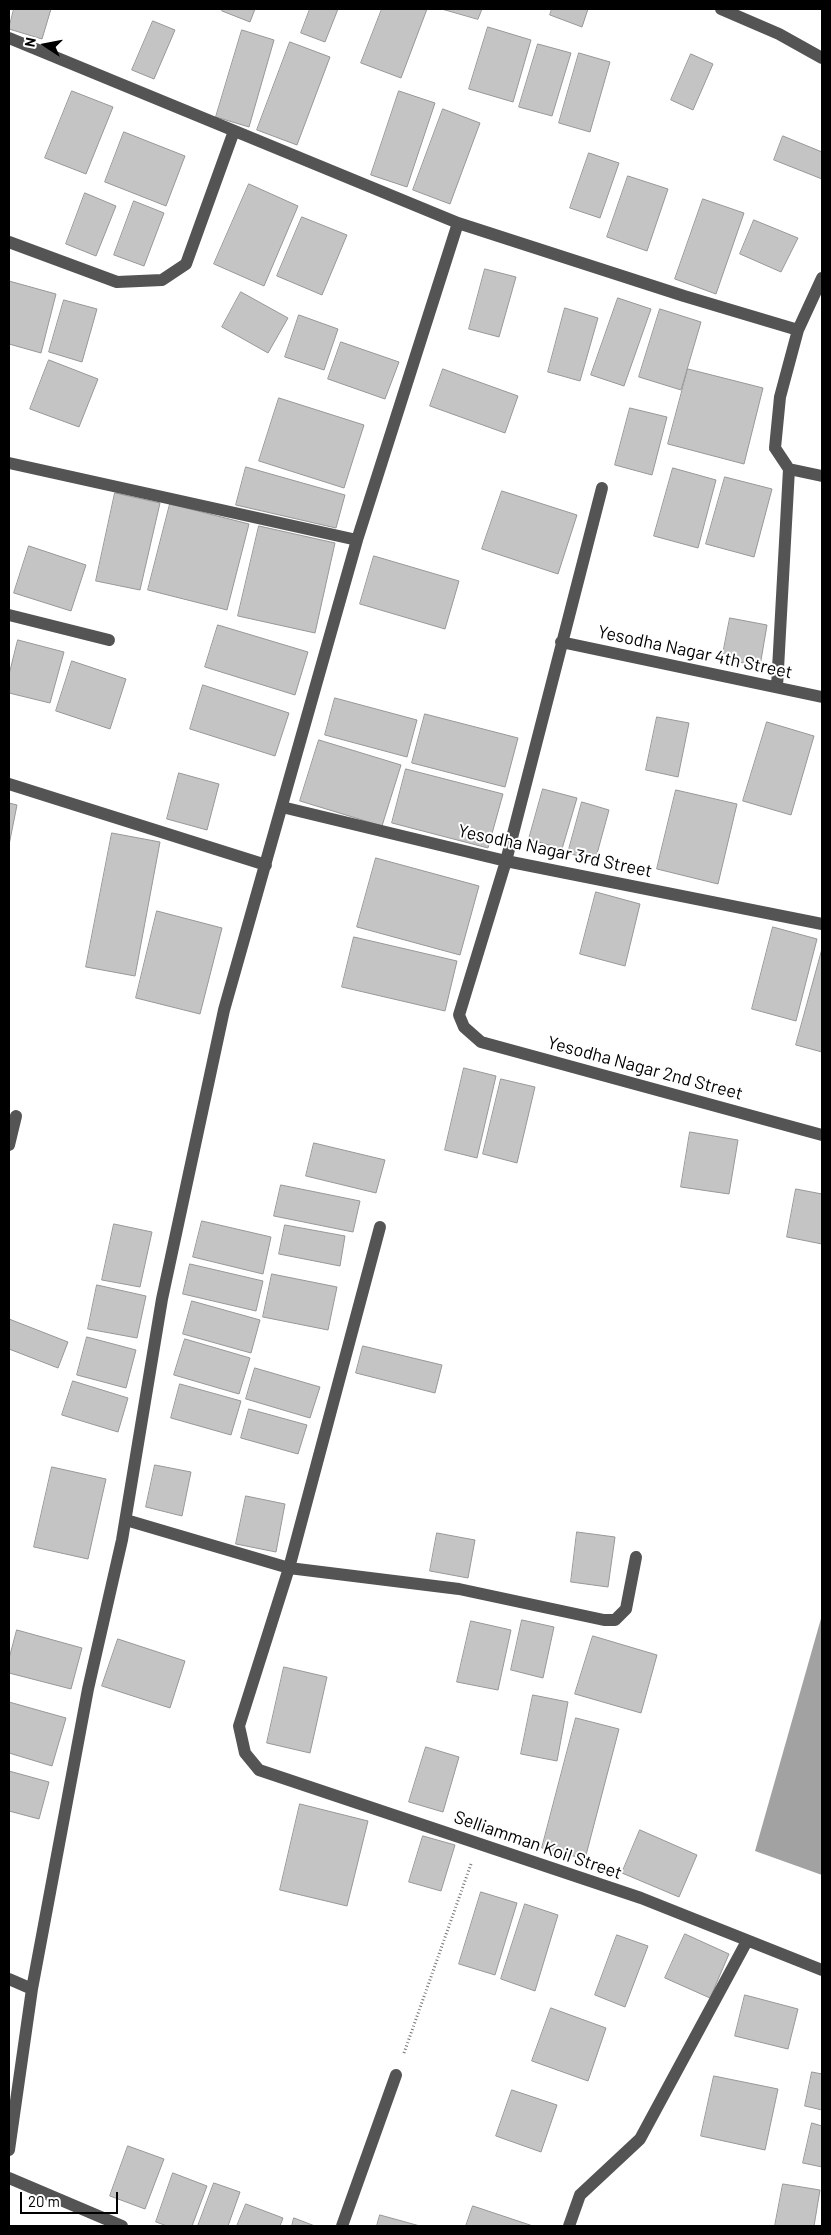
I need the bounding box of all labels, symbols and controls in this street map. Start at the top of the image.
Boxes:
north arrow [20,20,70,70]
text: N [21,36,39,48]
street label: Yesodha Nagar 4th Street [596,621,794,683]
street label: Yesodha Nagar 3rd Street [456,820,654,882]
street label: Yesodha Nagar 2nd Street [545,1031,745,1105]
street label: Selliamman Koil Street [451,1806,625,1884]
scale bar [22,2182,120,2214]
text: 20 m [28,2192,60,2210]

